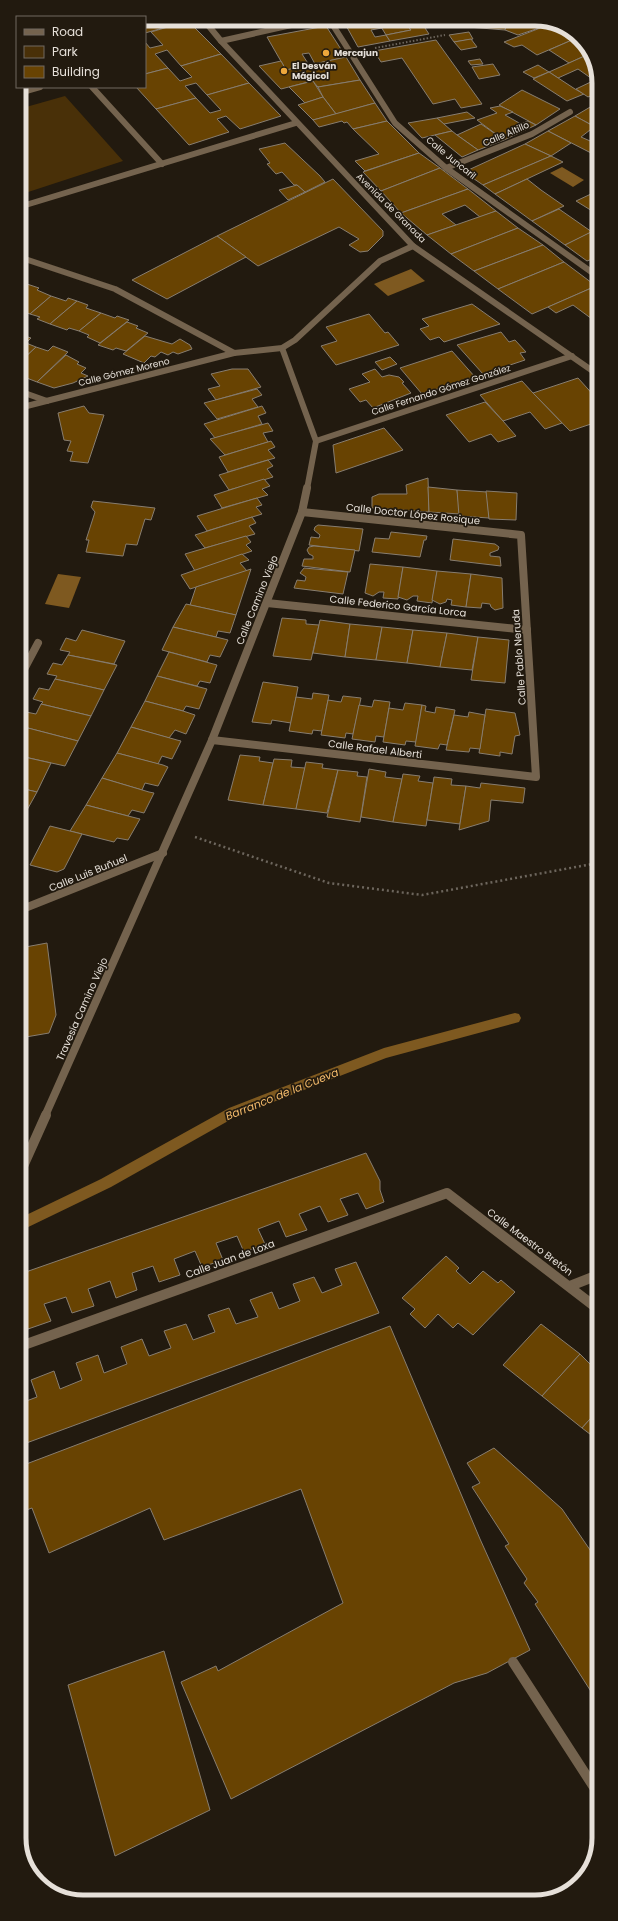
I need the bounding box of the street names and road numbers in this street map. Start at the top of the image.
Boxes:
street label: Calle Altillo [481,119,531,149]
street label: Calle Juncaril [423,134,479,182]
street label: Avenida de Granada [354,171,428,245]
street label: Calle Gómez Moreno [77,355,171,389]
street label: Calle Fernando Gómez González [370,362,512,418]
street label: Calle Doctor López Rosique [345,500,481,528]
street label: Calle Camino Viejo [232,553,282,647]
street label: Calle Federico García Lorca [329,591,467,621]
street label: Calle Pablo Neruda [508,609,530,705]
street label: Calle Rafael Alberti [327,736,423,762]
street label: Calle Luis Buñuel [47,850,129,896]
street label: Travesía Camino Viejo [52,955,112,1063]
street label: Calle Maestro Bretón [484,1205,576,1279]
street label: Calle Juan de Loxa [183,1236,277,1282]

